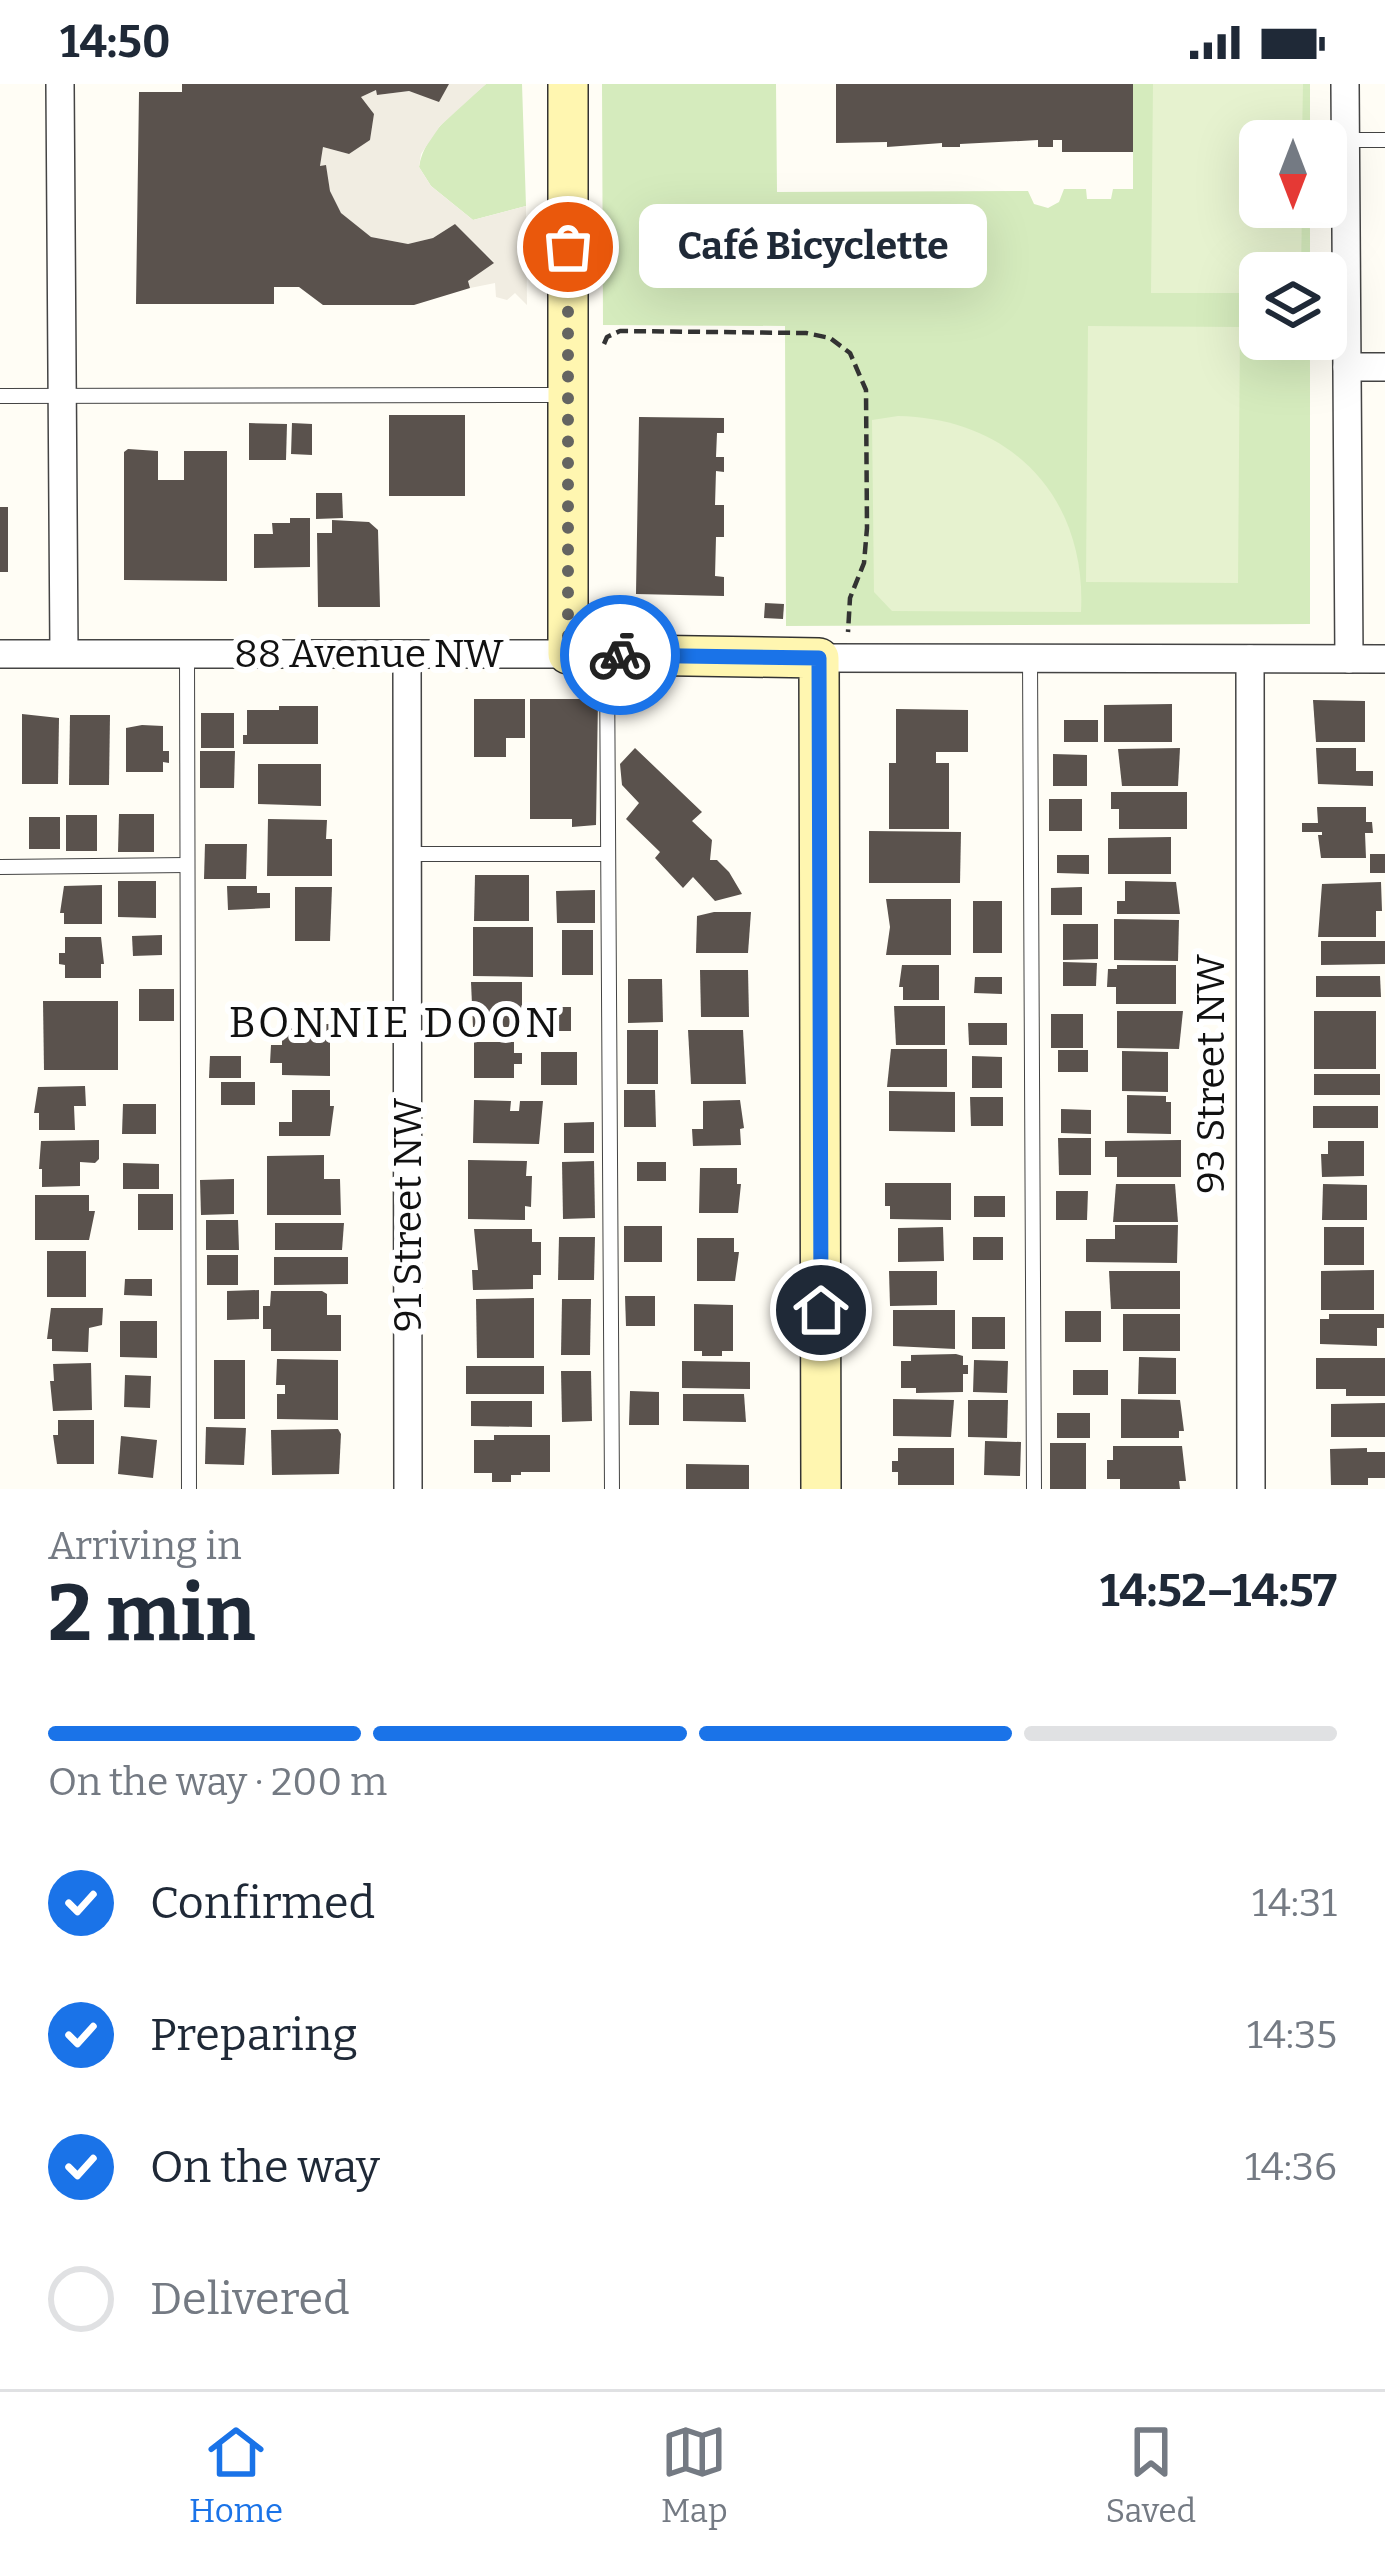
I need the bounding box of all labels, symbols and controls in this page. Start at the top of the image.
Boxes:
text: 14:50 [60,15,171,69]
north arrow [1239,120,1347,228]
map controls [1239,120,1347,360]
pin [517,196,619,298]
callout: Café Bicyclette [640,205,988,289]
icon: bag [535,214,601,280]
text: Café Bicyclette [677,223,949,269]
button: layers [1239,252,1347,360]
courier [560,595,680,715]
icon: bike [587,622,653,688]
street label: 88 Avenue NW [234,631,504,677]
street label: 93 Street NW [1188,954,1234,1194]
district label: BONNIE DOON [229,998,561,1048]
street label: 91 Street NW [385,1098,431,1332]
pin [770,1259,872,1361]
icon: home [788,1277,854,1343]
text: Arriving in [48,1523,242,1569]
text: 14:52–14:57 [1100,1564,1337,1618]
text: 2 min [48,1567,255,1661]
text: On the way · 200 m [48,1759,387,1805]
icon: check [48,1870,114,1936]
text: Confirmed [150,1876,375,1930]
text: 14:31 [1252,1880,1337,1926]
icon: check [48,2002,114,2068]
text: Preparing [150,2008,358,2062]
text: 14:35 [1247,2012,1337,2058]
icon: check [48,2134,114,2200]
text: On the way [150,2140,380,2194]
text: 14:36 [1245,2144,1337,2190]
text: Delivered [150,2272,350,2326]
tab: Home [189,2419,283,2531]
tab: Map [661,2419,728,2531]
tab: Saved [1105,2419,1196,2531]

